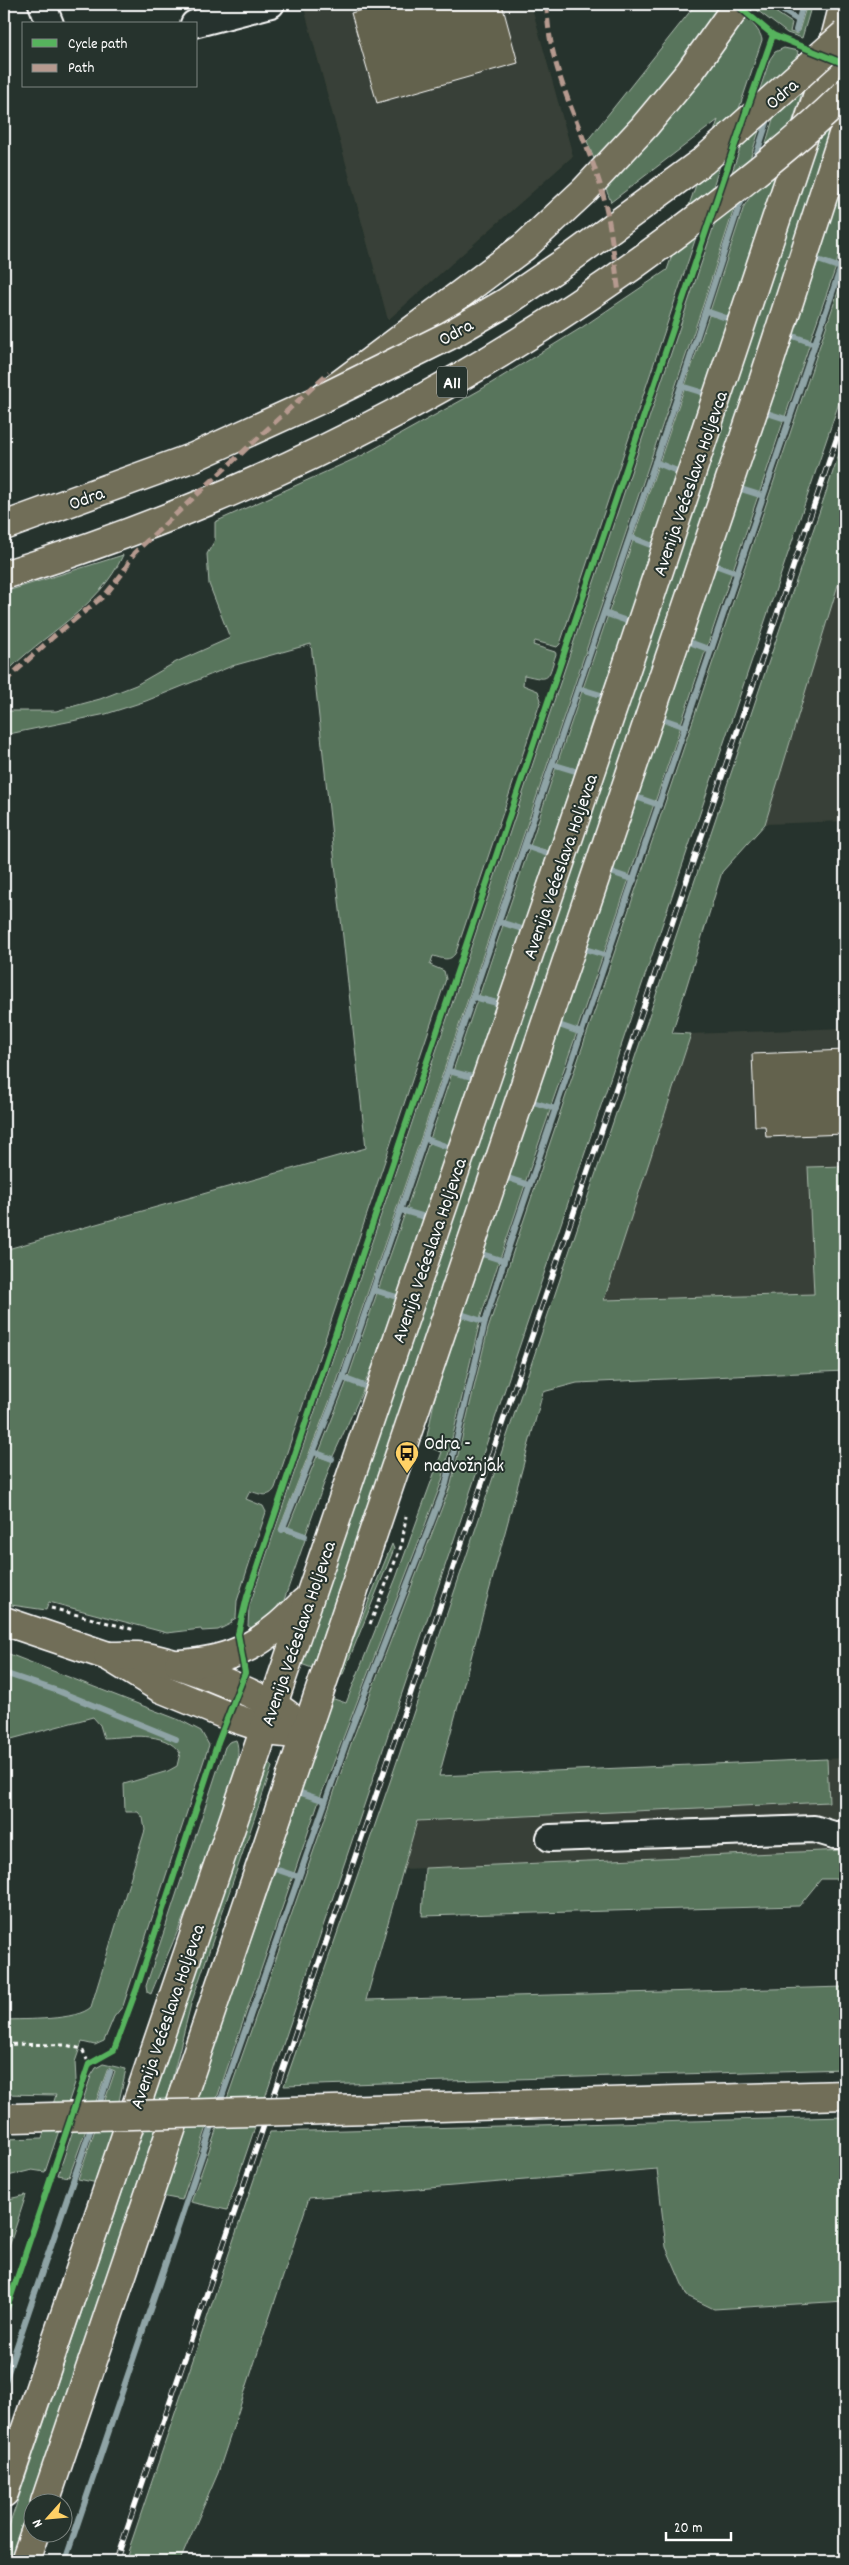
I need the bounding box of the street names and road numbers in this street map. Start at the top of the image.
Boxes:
street label: Odra [761,73,806,118]
street label: Odra [435,313,480,355]
road number: A11 [437,367,467,398]
street label: Avenija Većeslava Holjevca [648,387,737,580]
street label: Odra [66,481,110,519]
street label: Avenija Većeslava Holjevca [518,770,607,963]
street label: Avenija Većeslava Holjevca [387,1154,476,1347]
street label: Avenija Većeslava Holjevca [256,1537,345,1730]
street label: Avenija Većeslava Holjevca [125,1920,214,2113]

